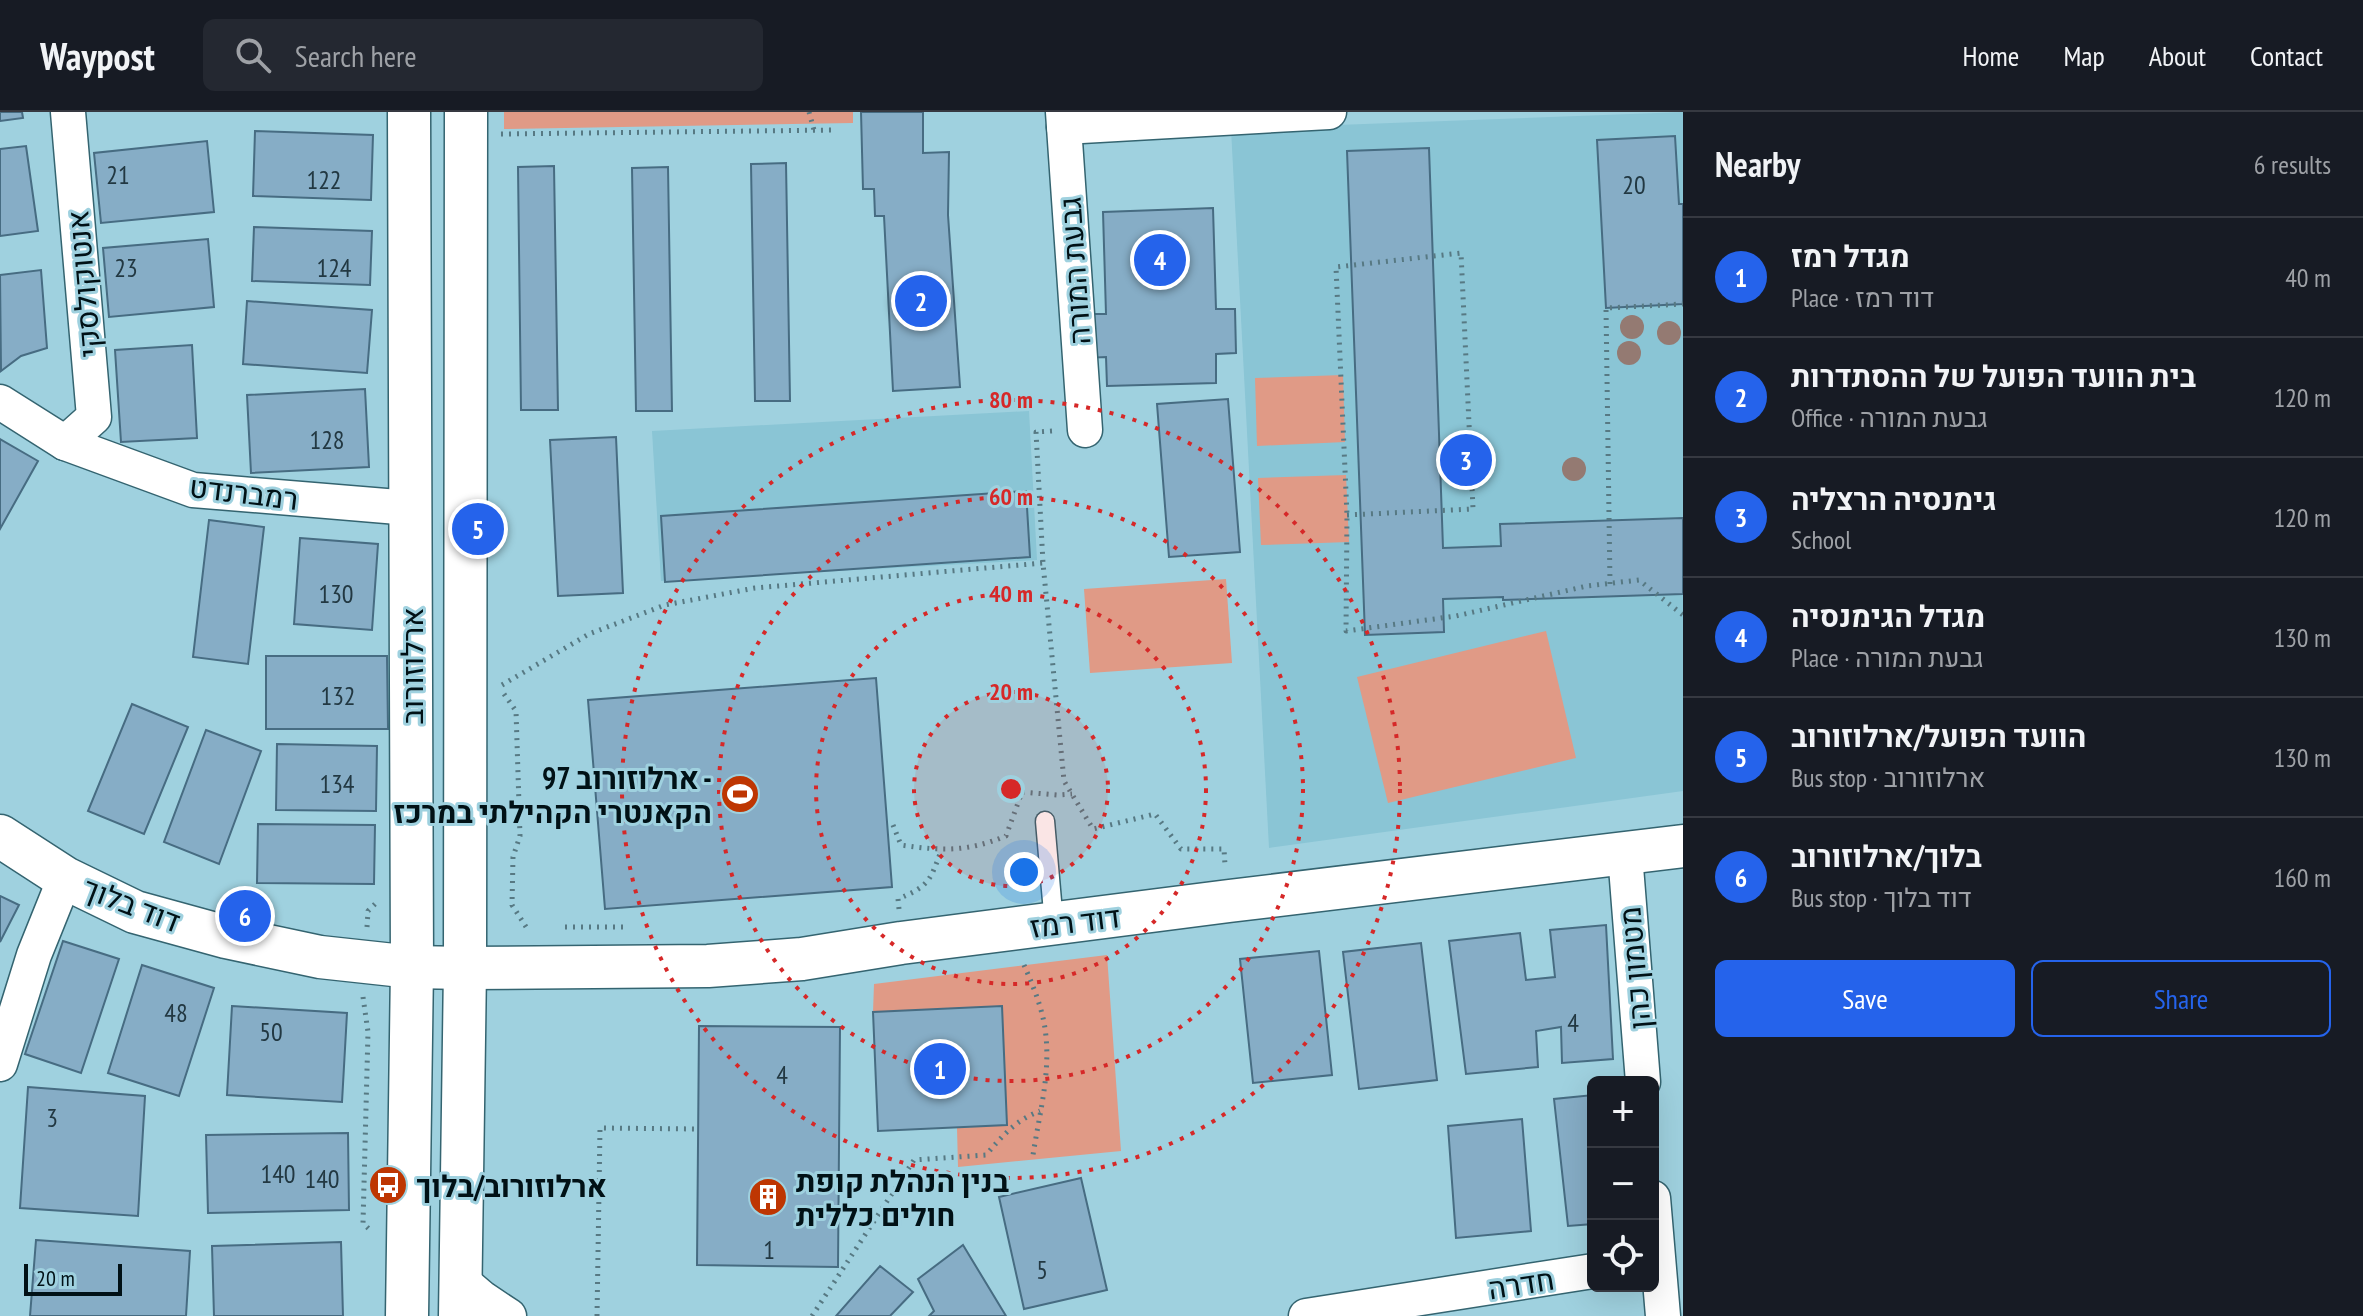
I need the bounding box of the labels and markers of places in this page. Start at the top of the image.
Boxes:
pin: 4 [1134,230,1186,290]
pin: 2 [895,271,947,331]
pin: 3 [1440,430,1492,490]
pin: 5 [452,499,504,559]
place label: ארלוזורוב 97 - הקאנטרי הקהילתי במרכז [394,758,712,831]
sports icon: ארלוזורוב 97 - הקאנטרי הקהילתי במרכז [719,773,761,815]
centre of rings [997,775,1025,803]
pin: 6 [219,886,271,946]
pin: 1 [914,1039,966,1099]
place label: בנין הנהלת קופת חולים כללית [796,1161,1009,1234]
bus stop icon: ארלוזורוב/בלוך [367,1164,409,1206]
place label: ארלוזורוב/בלוך [416,1166,607,1205]
building icon: בנין הנהלת קופת חולים כללית [747,1176,789,1218]

